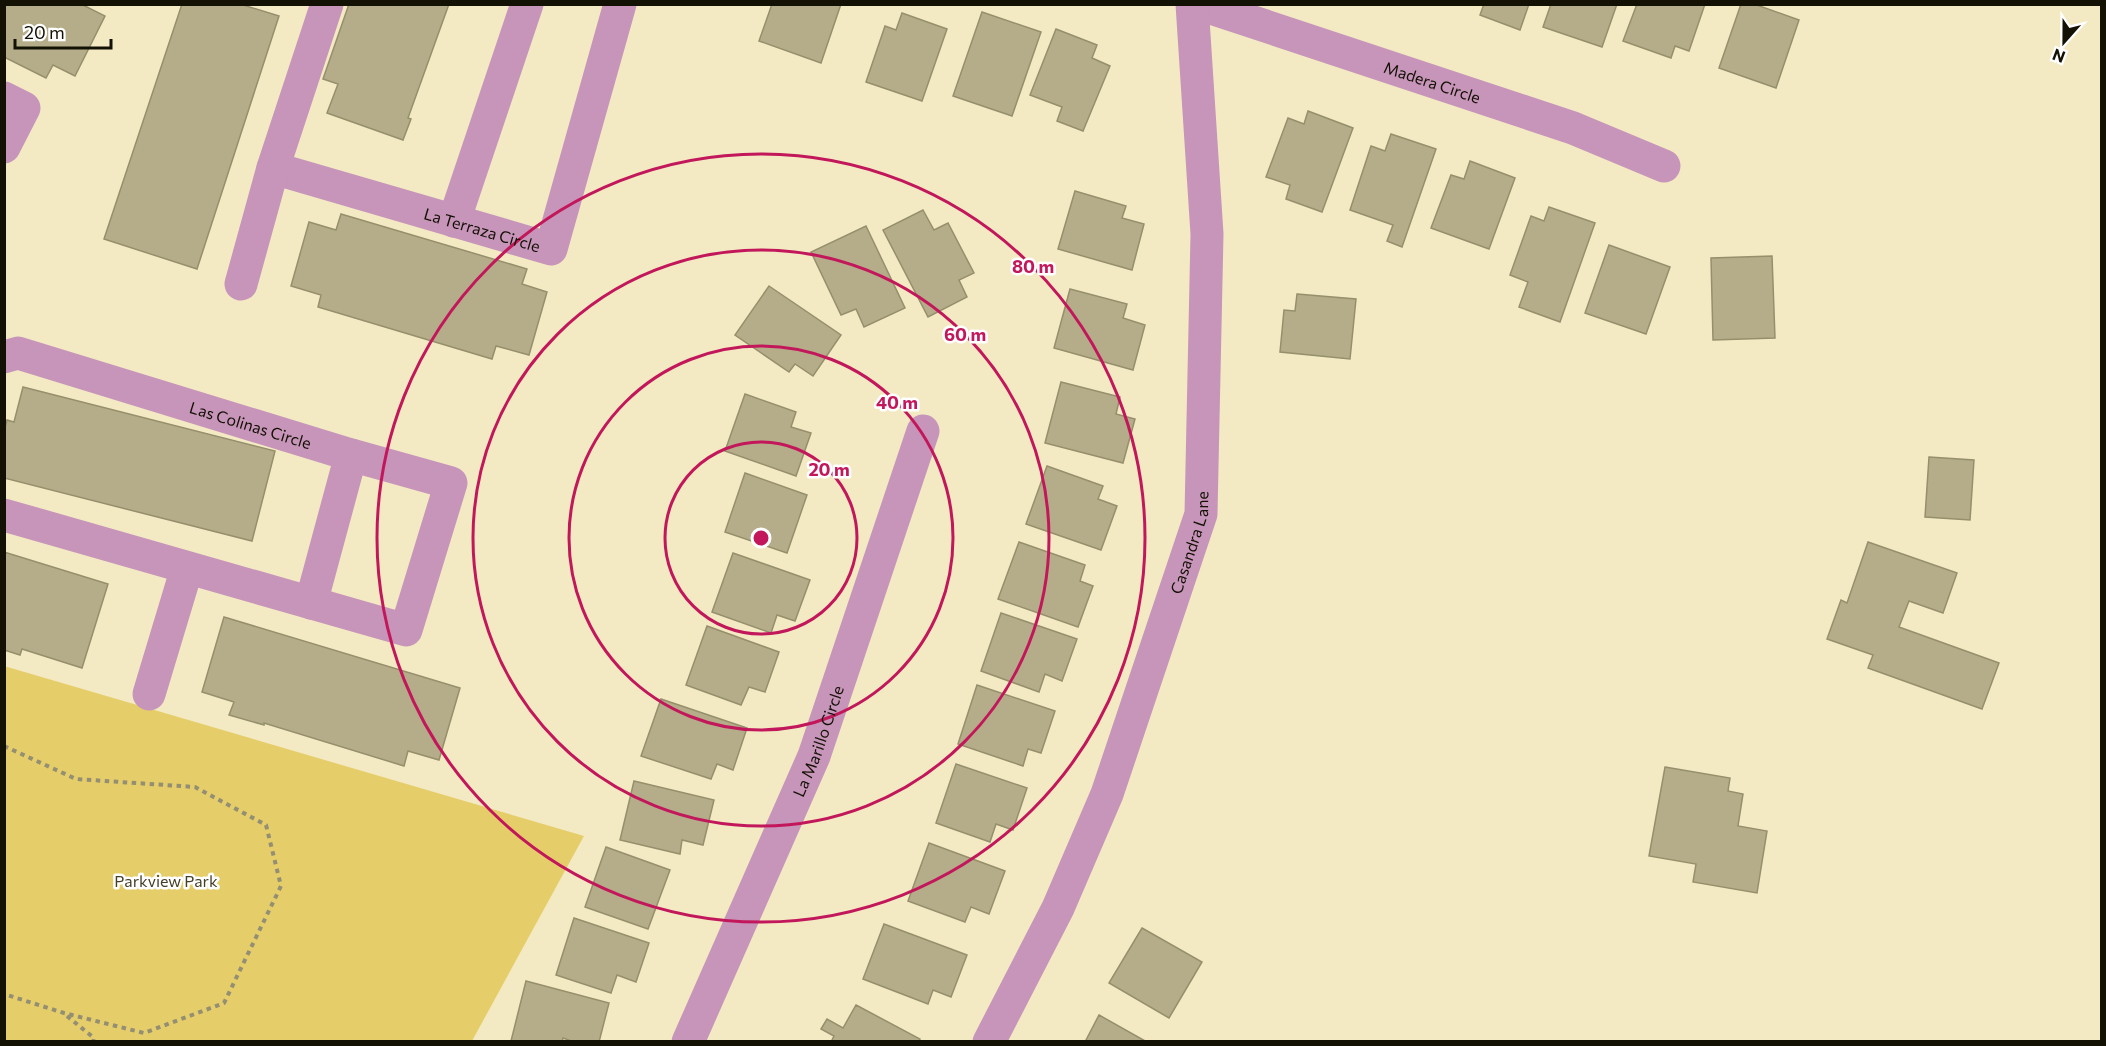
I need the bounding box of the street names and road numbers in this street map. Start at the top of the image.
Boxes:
street label: Madera Circle [1382,57,1483,106]
street label: La Terraza Circle [422,203,543,255]
street label: Las Colinas Circle [188,397,314,452]
street label: Casandra Lane [1165,491,1211,596]
street label: La Marillo Circle [788,683,847,799]

